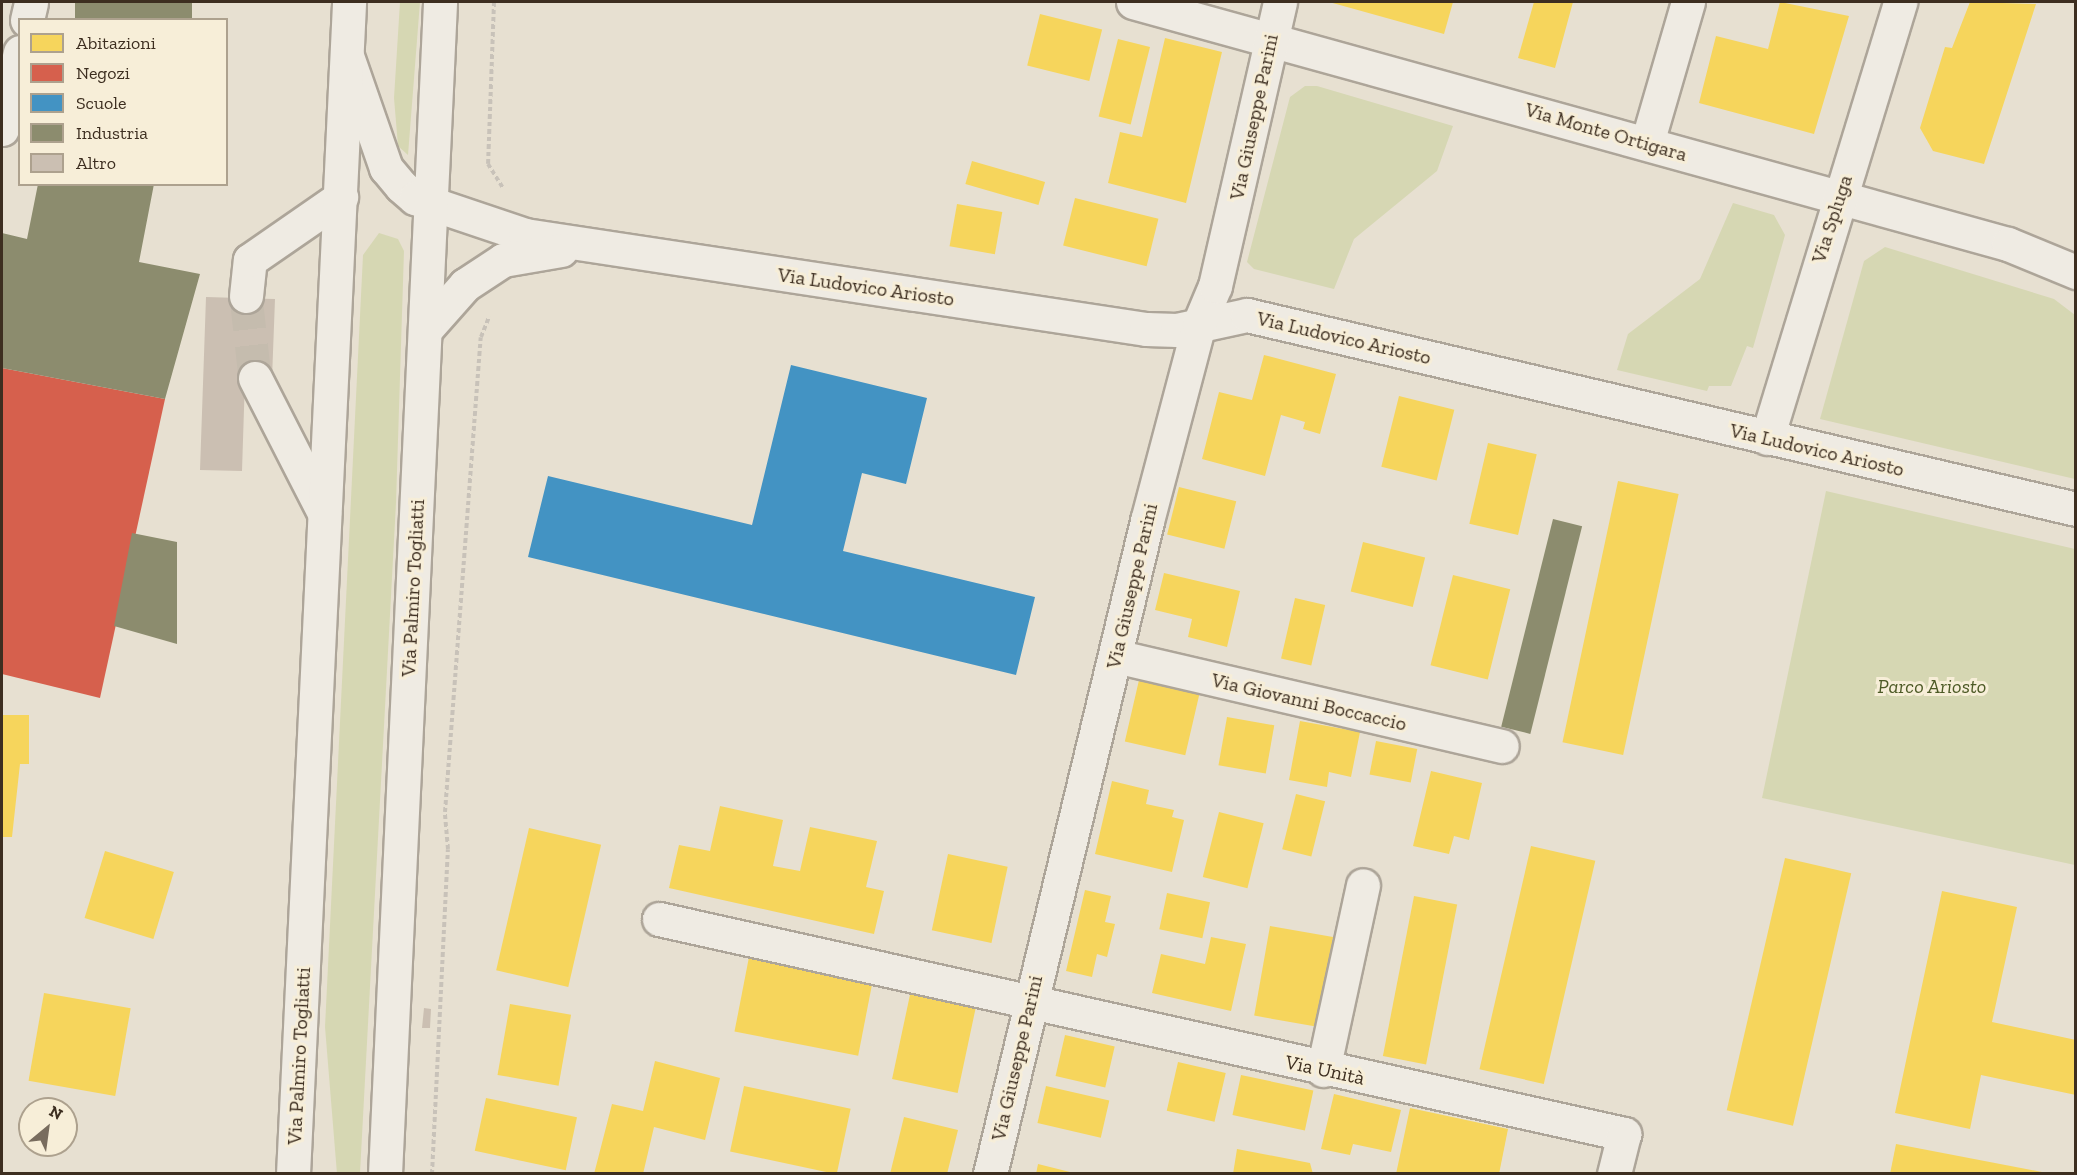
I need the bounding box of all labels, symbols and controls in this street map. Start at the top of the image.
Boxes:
legend [18,18,228,186]
text: Abitazioni [76,32,156,54]
street label: Via Giuseppe Parini [1225,32,1283,202]
text: Negozi [76,62,130,84]
text: Scuole [76,92,127,114]
street label: Via Monte Ortigara [1522,97,1690,167]
text: Industria [76,122,148,144]
text: Altro [76,152,116,174]
street label: Via Spluga [1806,172,1858,266]
street label: Via Ludovico Ariosto [776,263,956,311]
street label: Via Ludovico Ariosto [1254,306,1434,370]
street label: Via Ludovico Ariosto [1727,418,1907,482]
street label: Via Palmiro Togliatti [396,498,430,678]
street label: Via Giuseppe Parini [1101,501,1163,671]
street label: Via Giovanni Boccaccio [1209,668,1409,736]
park label: Parco Ariosto [1877,674,1987,698]
street label: Via Palmiro Togliatti [282,966,316,1146]
street label: Via Giuseppe Parini [986,973,1048,1143]
street label: Via Unità [1283,1050,1367,1090]
north arrow [18,1097,78,1157]
text: N [46,1101,66,1124]

